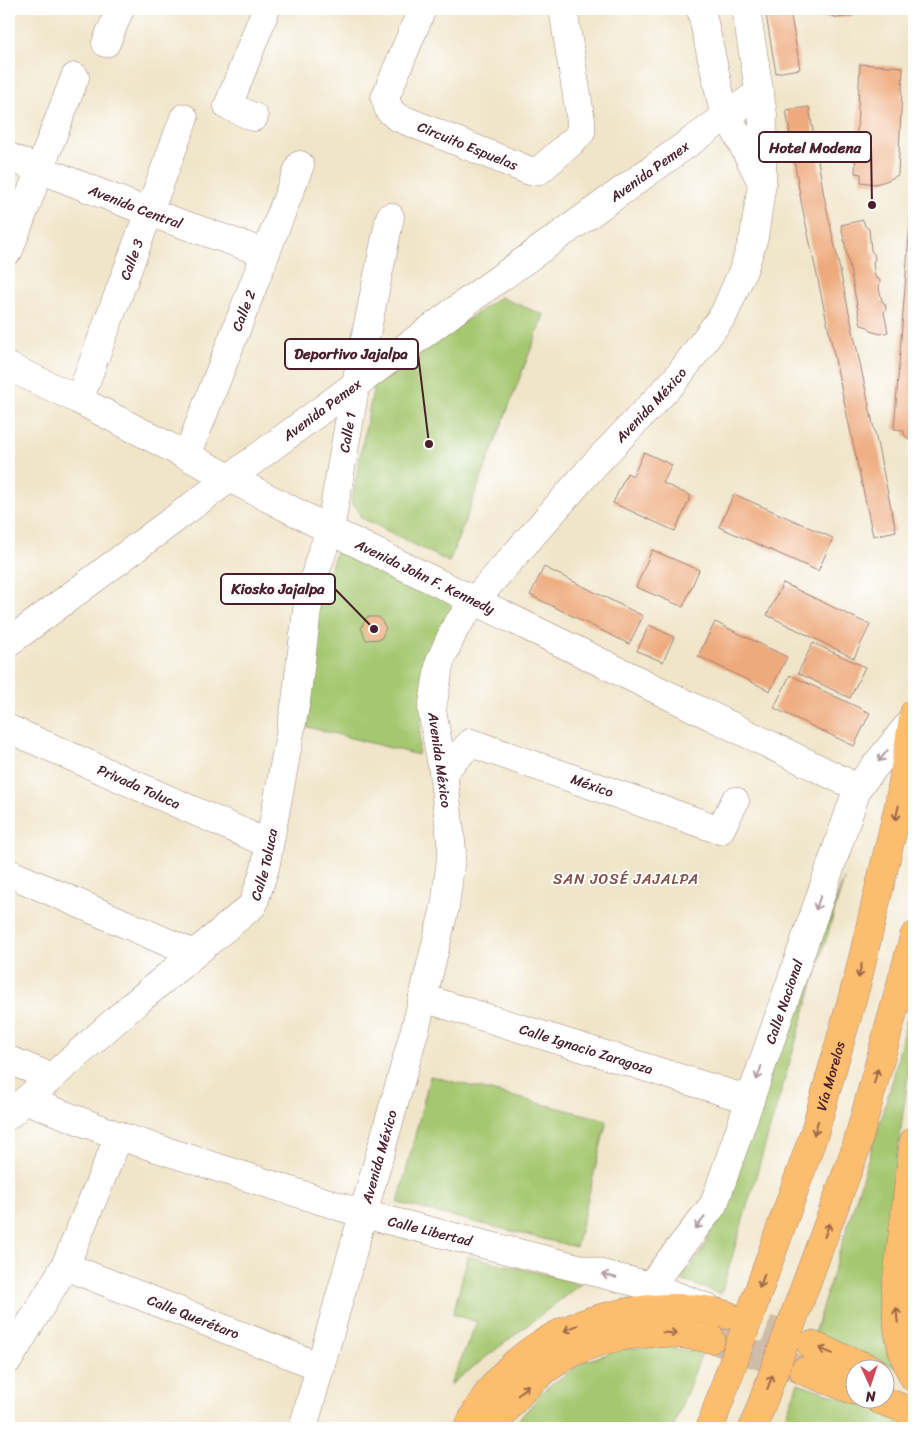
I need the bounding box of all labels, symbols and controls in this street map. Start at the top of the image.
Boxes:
street label: Circuito Espuelas [413,115,522,178]
callout: Hotel Modena [759,132,871,162]
street label: Avenida Pemex [604,134,696,209]
text: Hotel Modena [768,135,862,161]
street label: Avenida Central [84,177,187,236]
street label: Calle 3 [113,235,151,284]
street label: Calle 2 [225,286,263,335]
callout: Deportivo Jajalpa [285,339,418,369]
text: Deportivo Jajalpa [294,341,408,367]
street label: Avenida México [609,362,694,450]
street label: Avenida Pemex [277,371,368,448]
street label: Calle 1 [332,410,364,455]
street label: Avenida John F. Kennedy [350,532,500,622]
callout: Kiosko Jajalpa [221,574,335,604]
text: Kiosko Jajalpa [230,576,325,602]
street label: Avenida México [420,710,459,809]
one-way arrow [878,749,889,762]
street label: Privada Toluca [93,757,184,816]
street label: México [567,767,617,805]
one-way arrow [892,805,901,821]
street label: Calle Toluca [243,826,285,904]
district label: SAN JOSÉ JAJALPA [553,866,699,892]
one-way arrow [813,894,822,910]
street label: Calle Nacional [758,955,811,1048]
one-way arrow [855,963,864,979]
street label: Calle Ignacio Zaragoza [516,1017,656,1082]
street label: Vía Morelos [809,1038,853,1114]
one-way arrow [754,1065,763,1080]
one-way arrow [872,1068,882,1084]
street label: Avenida México [354,1107,405,1207]
one-way arrow [811,1119,821,1135]
street label: Calle Libertad [385,1209,476,1254]
one-way arrow [694,1216,705,1229]
one-way arrow [823,1223,832,1238]
one-way arrow [602,1271,618,1280]
one-way arrow [757,1273,766,1288]
street label: Calle Querétaro [143,1288,243,1347]
one-way arrow [892,1308,901,1324]
one-way arrow [564,1323,579,1333]
one-way arrow [661,1328,677,1337]
one-way arrow [818,1345,833,1354]
north arrow [846,1360,896,1410]
one-way arrow [766,1375,775,1391]
one-way arrow [517,1384,529,1396]
text: N [865,1384,877,1409]

